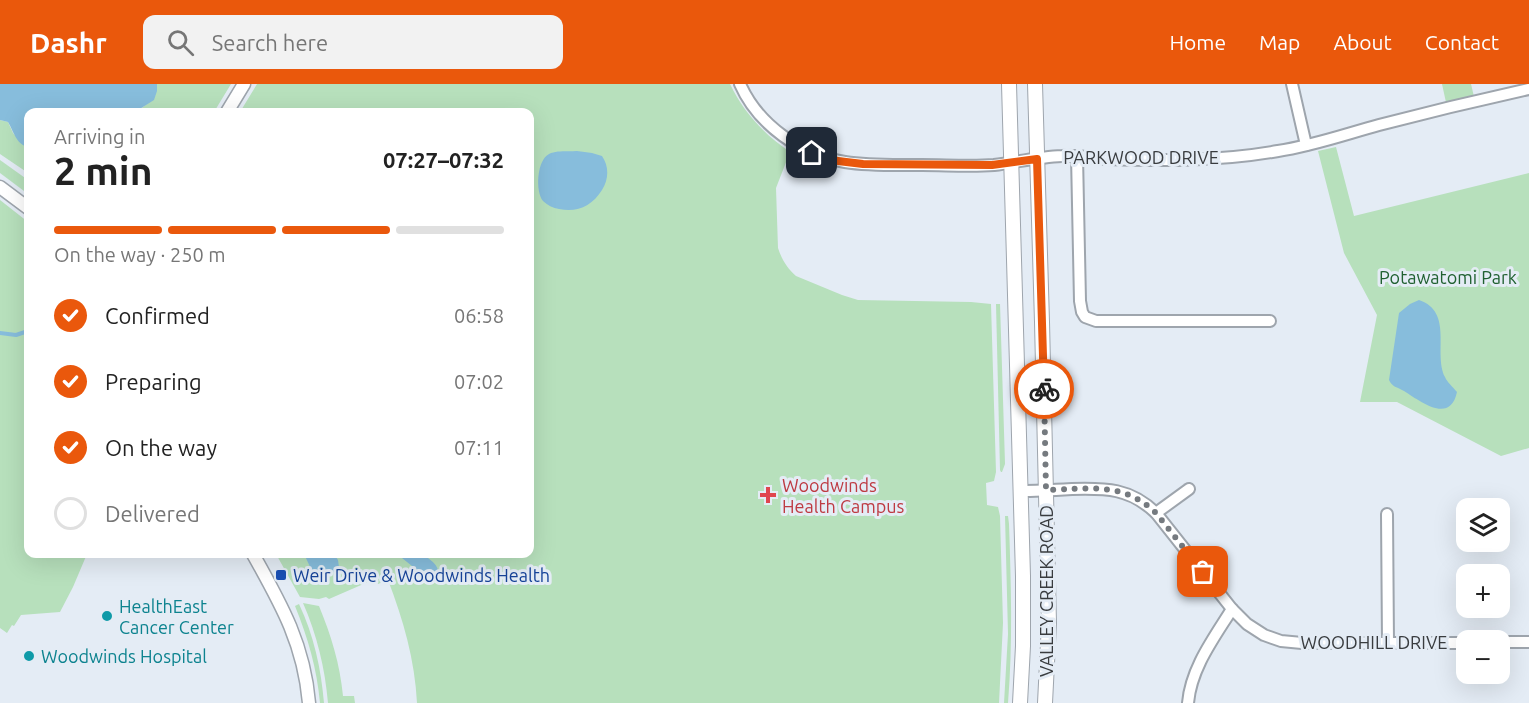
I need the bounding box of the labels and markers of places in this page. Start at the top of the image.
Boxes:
pin [786,127,837,178]
place label: Woodwinds Health Campus [782,475,905,516]
marker: Woodwinds Health Campus [759,486,777,504]
pin [1177,546,1228,597]
place label: Weir Drive & Woodwinds Health [293,565,550,585]
marker: Weir Drive & Woodwinds Health [274,568,288,582]
place label: HealthEast Cancer Center [119,596,234,637]
marker: HealthEast Cancer Center [100,609,114,623]
place label: Woodwinds Hospital [41,646,207,666]
marker: Woodwinds Hospital [22,649,36,663]

